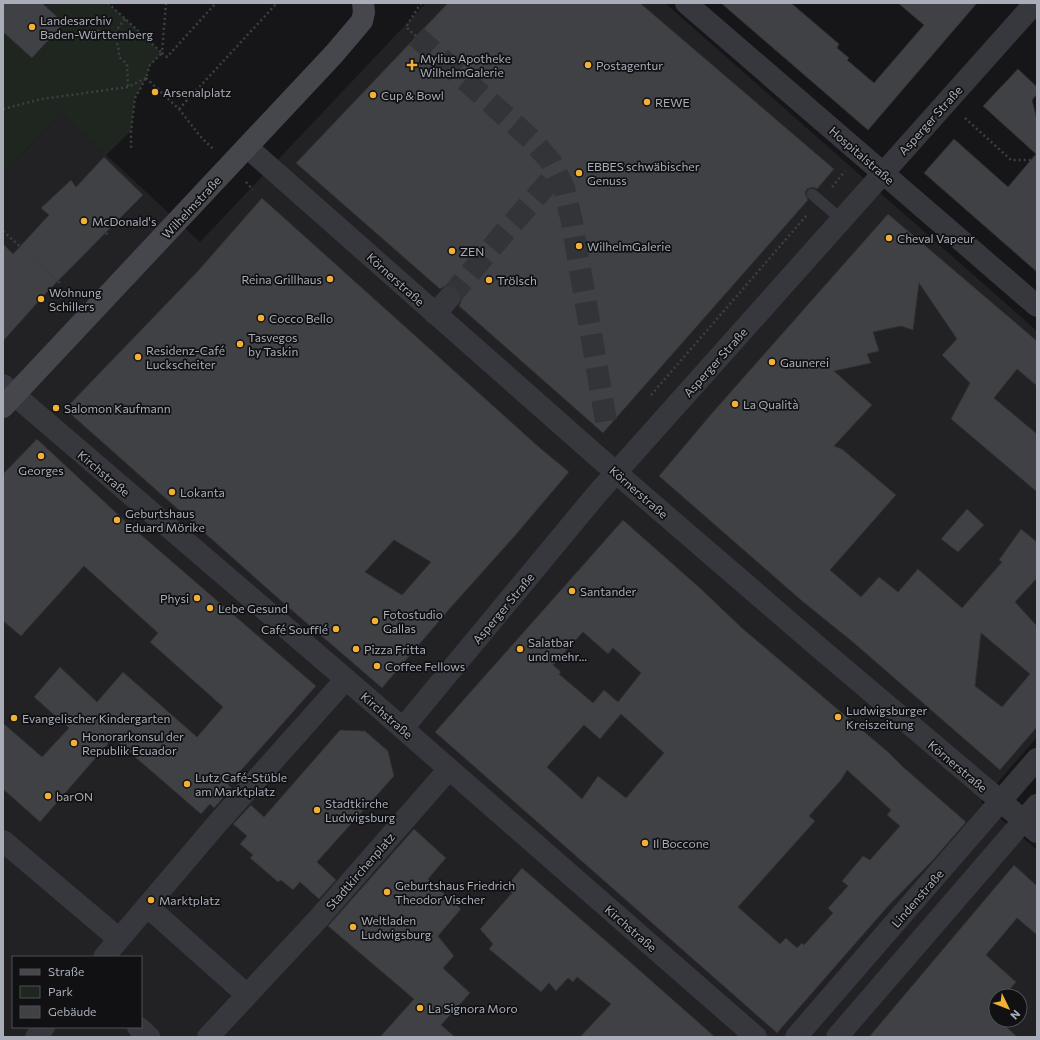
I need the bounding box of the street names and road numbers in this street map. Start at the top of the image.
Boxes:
street label: Asperger Straße [895,83,965,157]
street label: Hospitalstraße [827,123,897,187]
street label: Wilhelmstraße [159,173,223,241]
street label: Körnerstraße [364,250,428,308]
street label: Asperger Straße [680,325,750,399]
street label: Kirchstraße [75,447,133,499]
street label: Körnerstraße [607,463,671,521]
street label: Asperger Straße [469,570,537,646]
street label: Kirchstraße [358,689,416,741]
street label: Körnerstraße [926,737,990,795]
street label: Stadtkirchenplatz [323,830,397,912]
street label: Lindenstraße [888,866,946,930]
street label: Kirchstraße [602,902,660,954]

